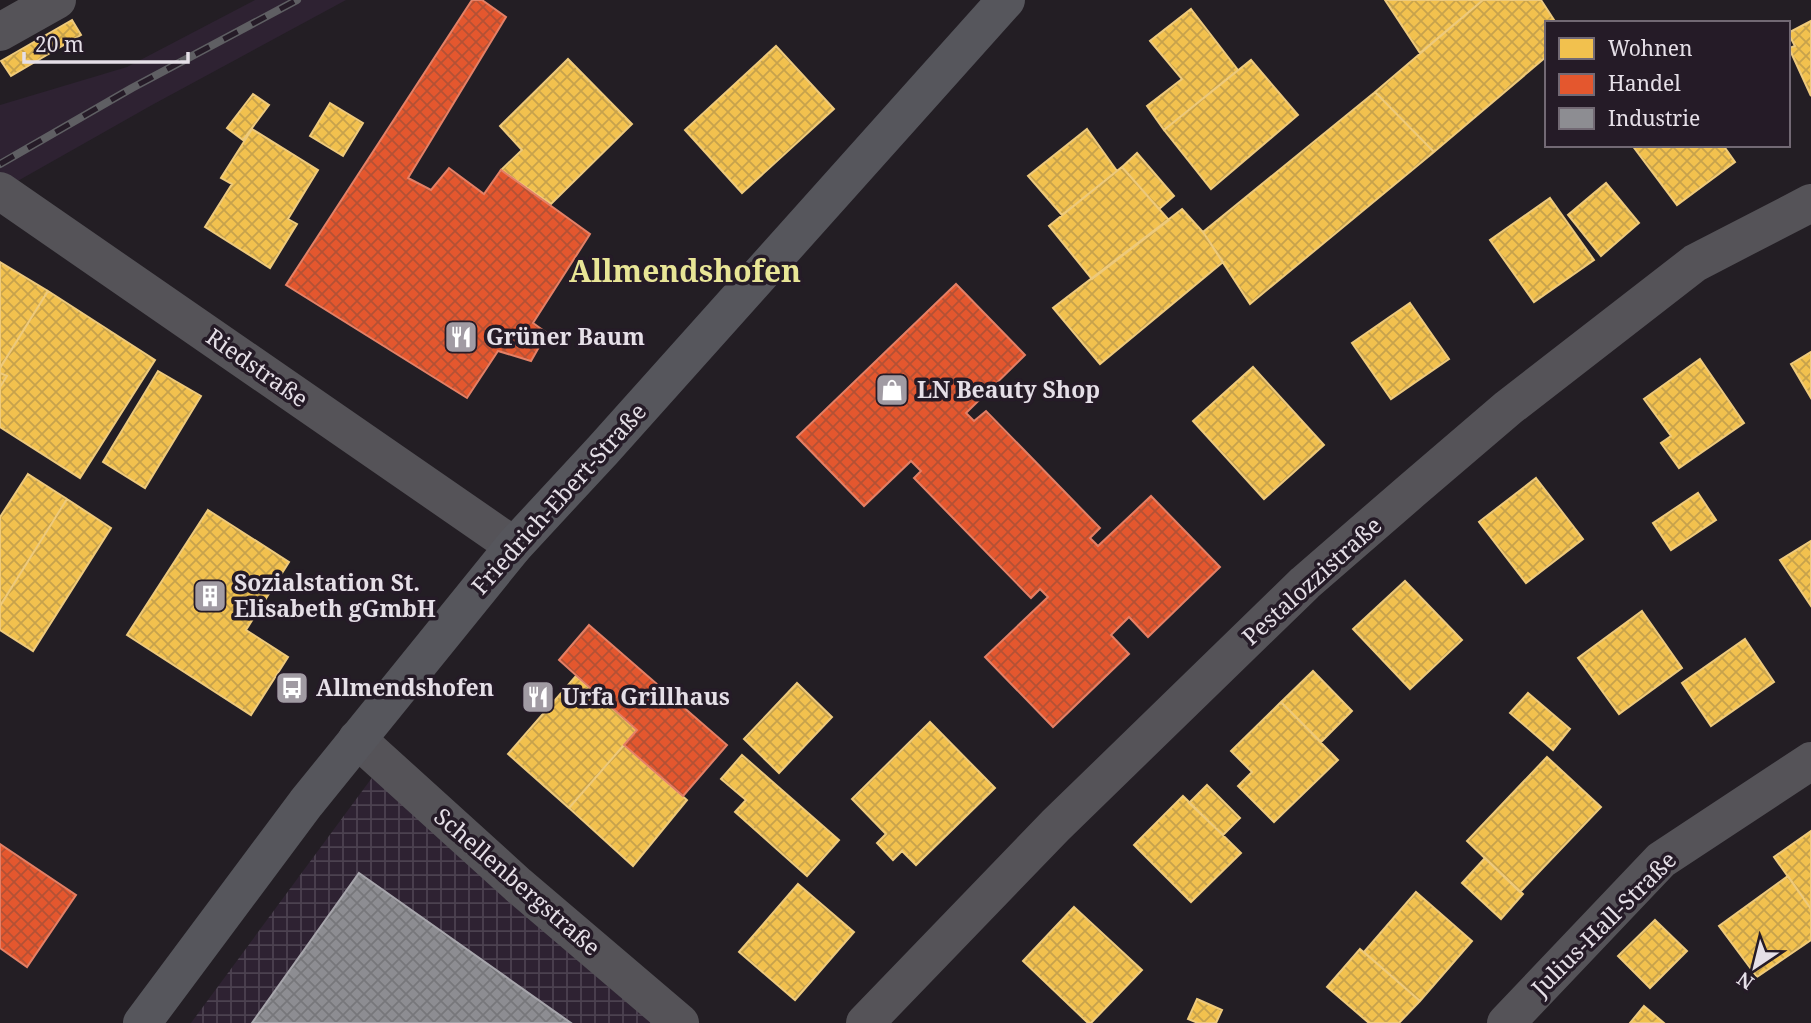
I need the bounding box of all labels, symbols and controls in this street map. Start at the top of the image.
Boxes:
scale bar [24,21,189,65]
legend [1545,21,1790,147]
text: 20 m [35,30,84,58]
text: Wohnen [1608,34,1693,62]
text: Handel [1608,69,1681,97]
text: Industrie [1608,104,1700,132]
district label: Allmendshofen [569,250,801,291]
restaurant icon: Grüner Baum [442,318,480,356]
street label: Riedstraße [200,320,315,414]
place label: Grüner Baum [486,320,645,352]
shop icon: LN Beauty Shop [873,371,911,409]
place label: LN Beauty Shop [917,373,1100,405]
street label: Friedrich-Ebert-Straße [464,396,653,601]
street label: Pestalozzistraße [1235,509,1388,652]
place label: Sozialstation St. Elisabeth gGmbH [234,566,436,624]
building icon: Sozialstation St. Elisabeth gGmbH [191,577,229,615]
bus stop icon: Allmendshofen [273,669,311,707]
place label: Allmendshofen [316,671,494,703]
restaurant icon: Urfa Grillhaus [519,678,557,716]
place label: Urfa Grillhaus [562,680,730,712]
street label: Schellenbergstraße [428,800,608,962]
street label: Julius-Hall-Straße [1523,844,1683,1004]
north arrow [1720,932,1790,1002]
text: N [1732,966,1759,996]

